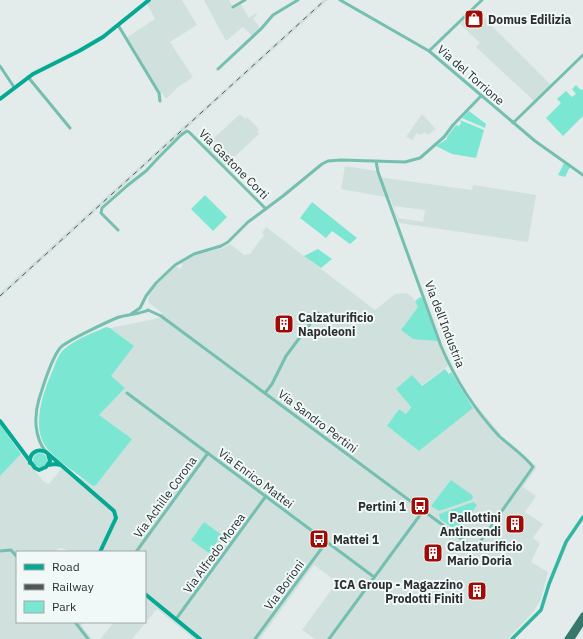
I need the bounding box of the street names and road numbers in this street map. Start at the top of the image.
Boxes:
street label: Via del Torrione [434,42,508,108]
street label: Via Gastone Corti [196,126,272,202]
street label: Via dell'Industria [422,279,469,370]
street label: Via Sandro Pertini [275,386,361,456]
street label: Via Enrico Mattei [215,445,297,511]
street label: Via Achille Corona [130,453,200,541]
street label: Via Alfredo Morea [180,509,249,596]
street label: Via Borioni [261,557,307,613]

